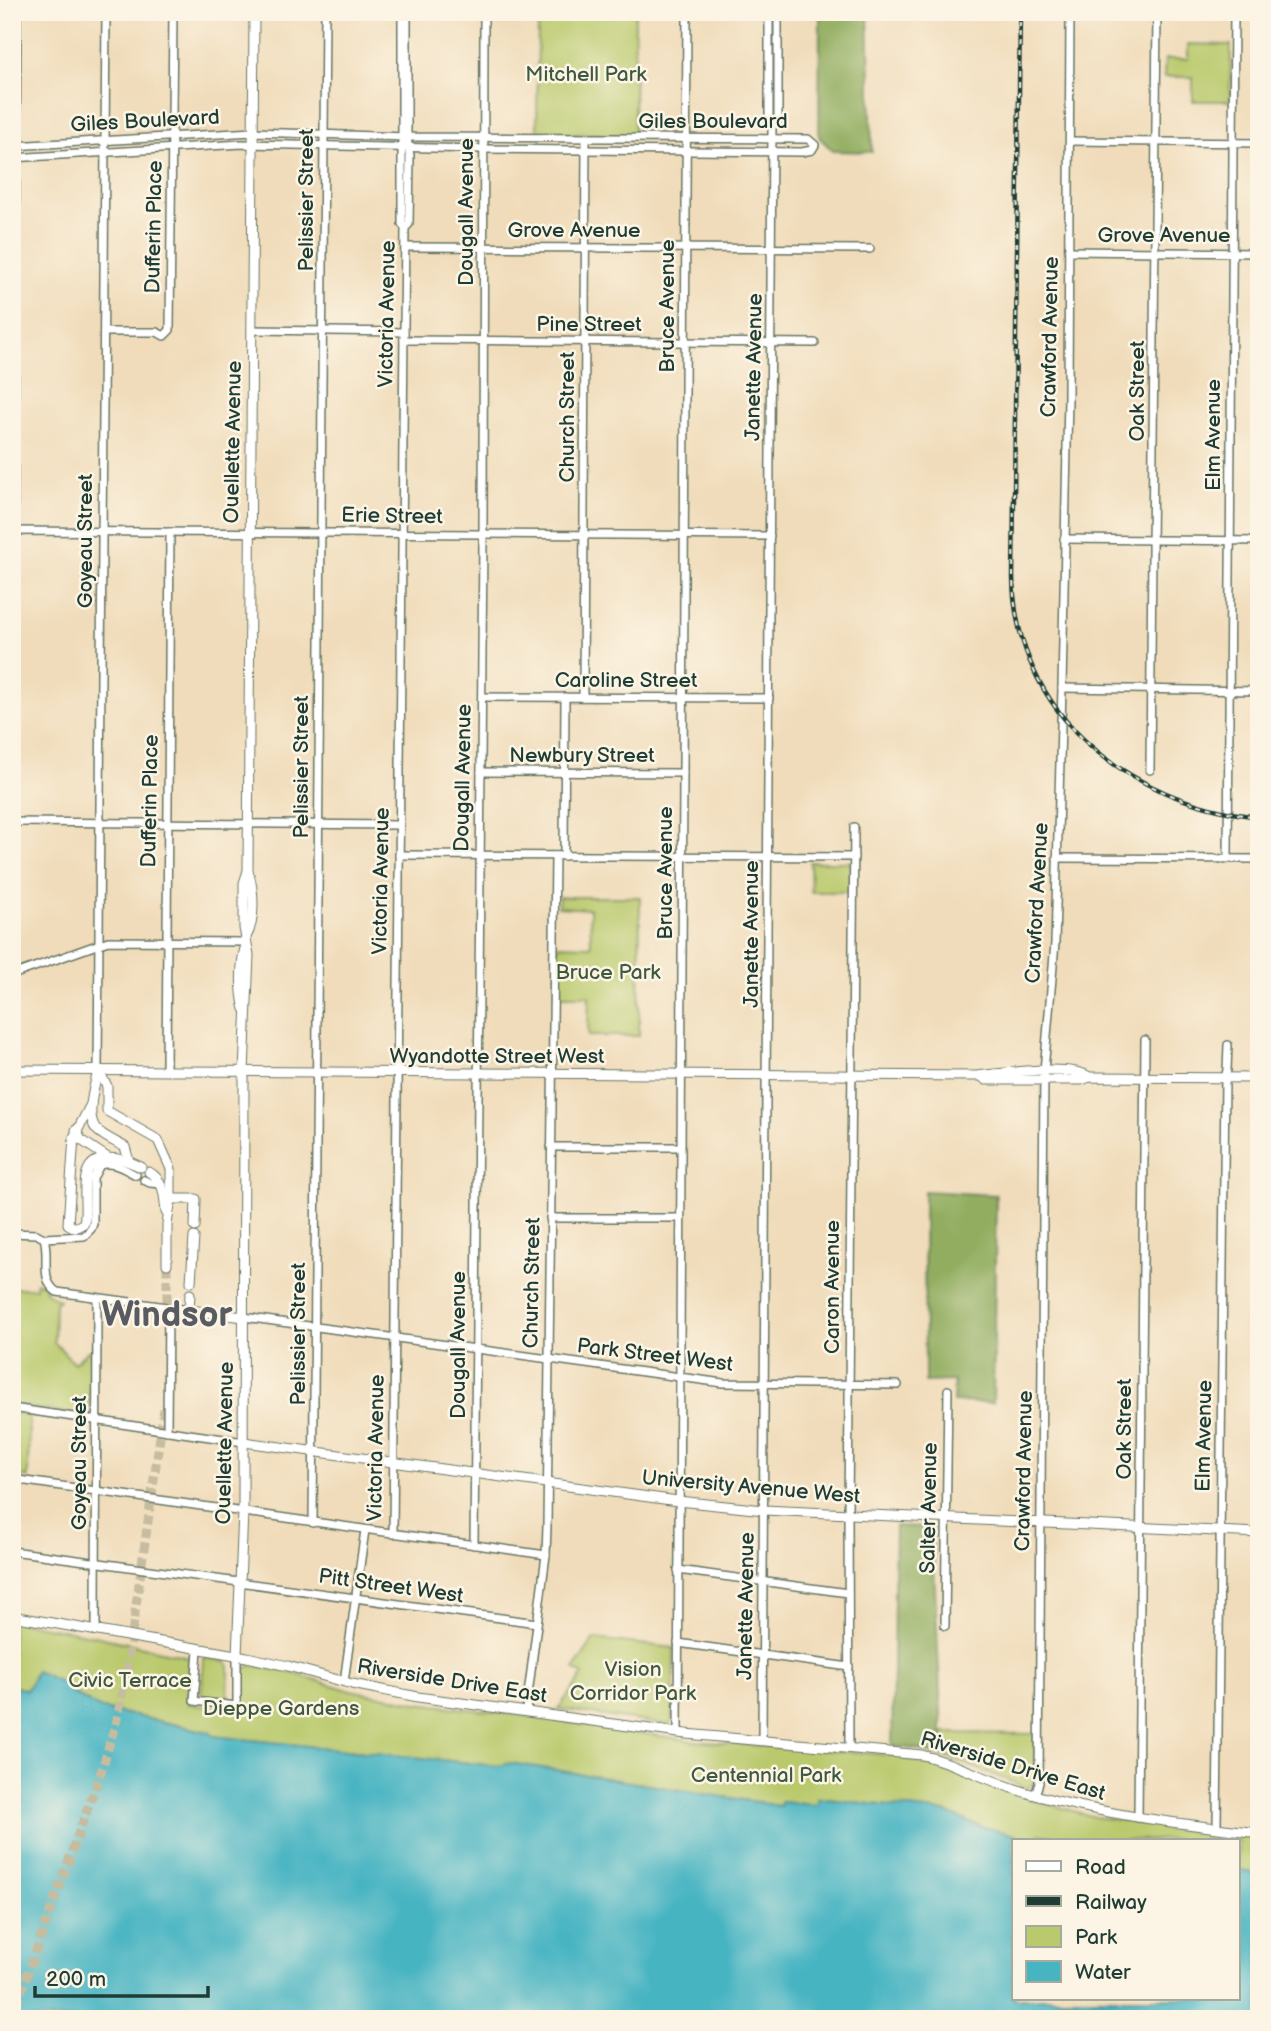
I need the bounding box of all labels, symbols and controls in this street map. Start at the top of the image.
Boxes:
park label: Mitchell Park [525,62,647,87]
street label: Giles Boulevard [70,105,220,137]
street label: Giles Boulevard [638,109,788,134]
street label: Pelissier Street [294,128,319,272]
street label: Dougall Avenue [454,138,479,286]
street label: Dufferin Place [140,160,168,294]
street label: Grove Avenue [507,218,641,243]
street label: Grove Avenue [1097,223,1231,248]
street label: Bruce Avenue [655,239,680,373]
street label: Victoria Avenue [373,240,401,388]
street label: Crawford Avenue [1036,256,1064,418]
street label: Janette Avenue [740,293,768,441]
street label: Pine Street [536,312,642,337]
street label: Oak Street [1125,340,1150,441]
street label: Church Street [555,351,580,483]
street label: Ouellette Avenue [219,360,247,524]
street label: Elm Avenue [1201,379,1226,491]
street label: Goyeau Street [73,473,98,608]
street label: Erie Street [341,503,444,529]
street label: Caroline Street [555,668,698,693]
street label: Pelissier Street [289,695,314,839]
street label: Dougall Avenue [449,704,477,852]
street label: Dufferin Place [136,734,164,868]
street label: Newbury Street [509,743,655,768]
street label: Bruce Avenue [653,806,678,940]
street label: Victoria Avenue [367,807,395,955]
street label: Crawford Avenue [1020,822,1054,984]
street label: Janette Avenue [739,860,764,1008]
park label: Bruce Park [555,960,661,985]
street label: Wyandotte Street West [390,1044,605,1069]
street label: Church Street [518,1217,546,1349]
street label: Caron Avenue [820,1220,845,1354]
street label: Pelissier Street [286,1262,311,1406]
street label: Dougall Avenue [446,1271,471,1419]
district label: Windsor [102,1294,233,1337]
street label: Park Street West [575,1333,735,1377]
street label: Ouellette Avenue [211,1361,239,1525]
street label: Victoria Avenue [362,1374,390,1522]
street label: Oak Street [1112,1378,1137,1479]
street label: Elm Avenue [1191,1380,1217,1492]
street label: Crawford Avenue [1010,1390,1038,1552]
street label: Goyeau Street [67,1395,92,1530]
street label: Salter Avenue [915,1442,943,1574]
street label: University Avenue West [641,1465,862,1509]
street label: Janette Avenue [732,1532,760,1680]
street label: Pitt Street West [317,1563,466,1609]
street label: Riverside Drive East [355,1654,549,1708]
park label: Vision Corridor Park [570,1657,697,1706]
park label: Civic Terrace [68,1668,192,1693]
park label: Dieppe Gardens [203,1696,359,1721]
street label: Riverside Drive East [918,1726,1109,1806]
park label: Centennial Park [691,1763,842,1788]
legend [1012,1839,1240,2000]
text: Road [1075,1855,1126,1880]
text: Railway [1075,1890,1147,1915]
text: Park [1075,1925,1118,1950]
scale bar [35,1954,208,1998]
text: Water [1075,1960,1131,1985]
text: 200 m [46,1967,106,1992]

